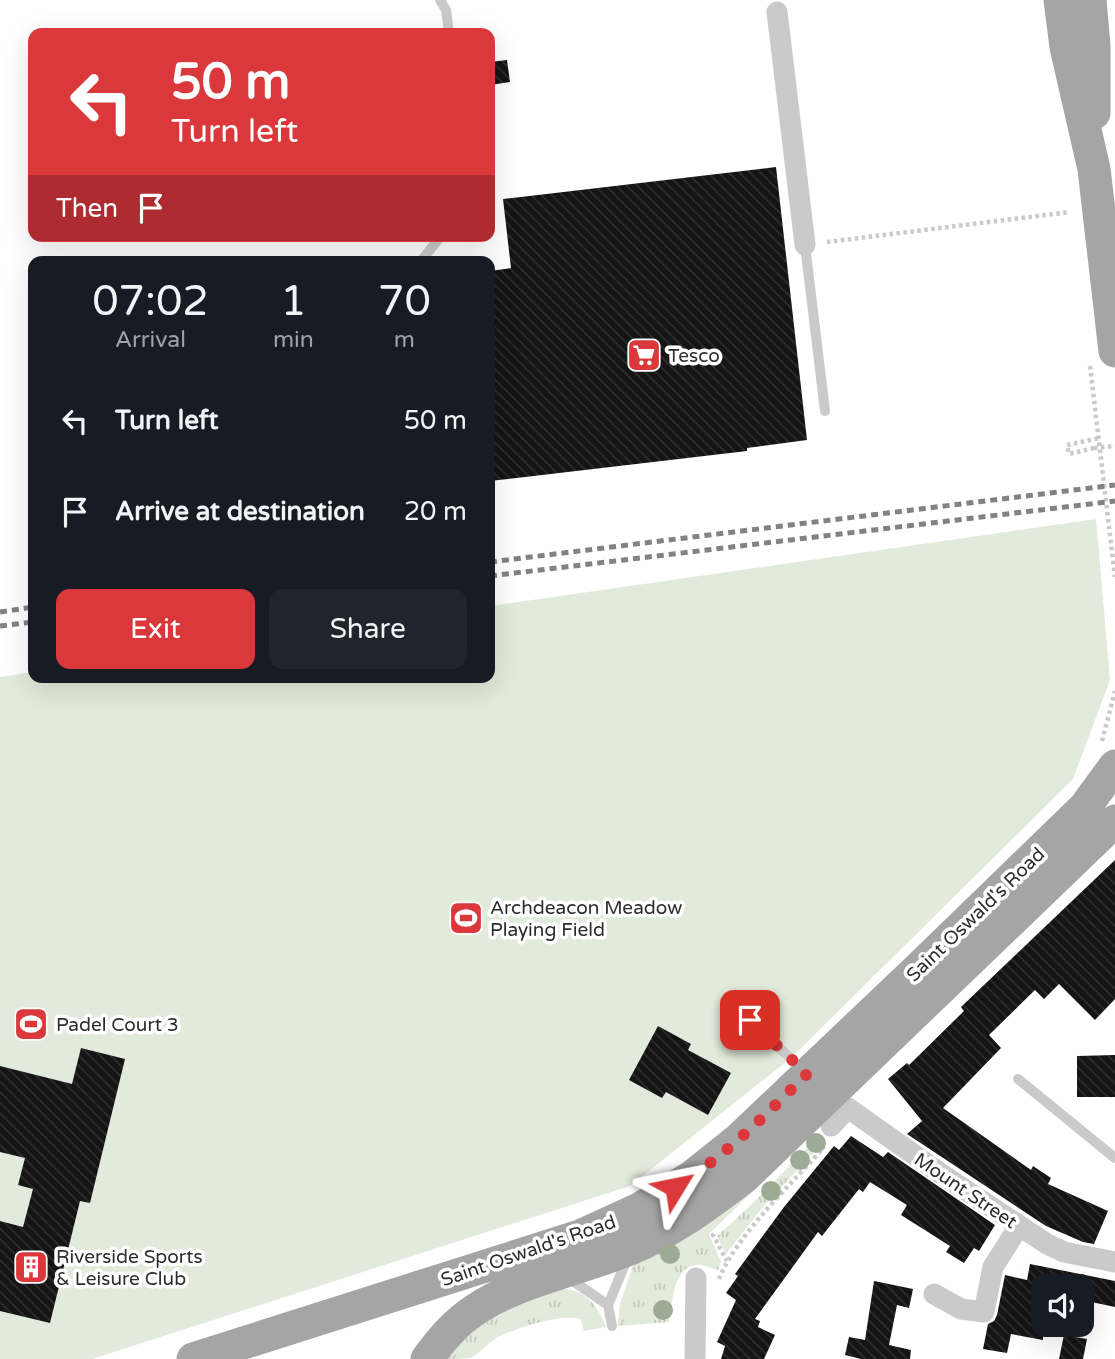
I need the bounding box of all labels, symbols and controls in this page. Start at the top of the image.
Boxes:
text: 50 m [171,53,290,112]
icon: left [56,56,147,147]
text: Turn left [171,113,298,151]
icon: arrive [132,189,170,227]
text: Then [56,193,118,224]
text: 07:02 [92,276,209,327]
text: 1 [280,276,307,327]
text: 70 [378,276,431,327]
text: Arrival [115,326,186,354]
text: min [273,326,314,354]
text: m [394,326,415,354]
supermarket icon: Tesco [625,336,663,374]
place label: Tesco [668,345,720,367]
icon: left [56,402,94,440]
text: Turn left [115,405,218,436]
text: 50 m [404,405,467,436]
icon: arrive [56,493,94,531]
text: Arrive at destination [115,496,365,527]
text: 20 m [404,496,467,527]
button: Exit [56,589,255,669]
button: Share [269,589,467,669]
street label: Saint Oswald's Road [902,843,1049,986]
place label: Archdeacon Meadow Playing Field [490,897,682,941]
sports icon: Archdeacon Meadow Playing Field [447,899,485,937]
pin [720,990,780,1050]
icon: arrive [731,1001,769,1039]
sports icon: Padel Court 3 [12,1005,50,1043]
place label: Padel Court 3 [56,1014,179,1036]
street label: Mount Street [910,1148,1021,1233]
position arrow [638,1150,712,1224]
street label: Saint Oswald's Road [438,1211,619,1291]
place label: Riverside Sports & Leisure Club [56,1246,203,1290]
building icon: Riverside Sports & Leisure Club [12,1248,50,1286]
map controls [1031,1274,1094,1337]
button: sound [1031,1274,1094,1337]

